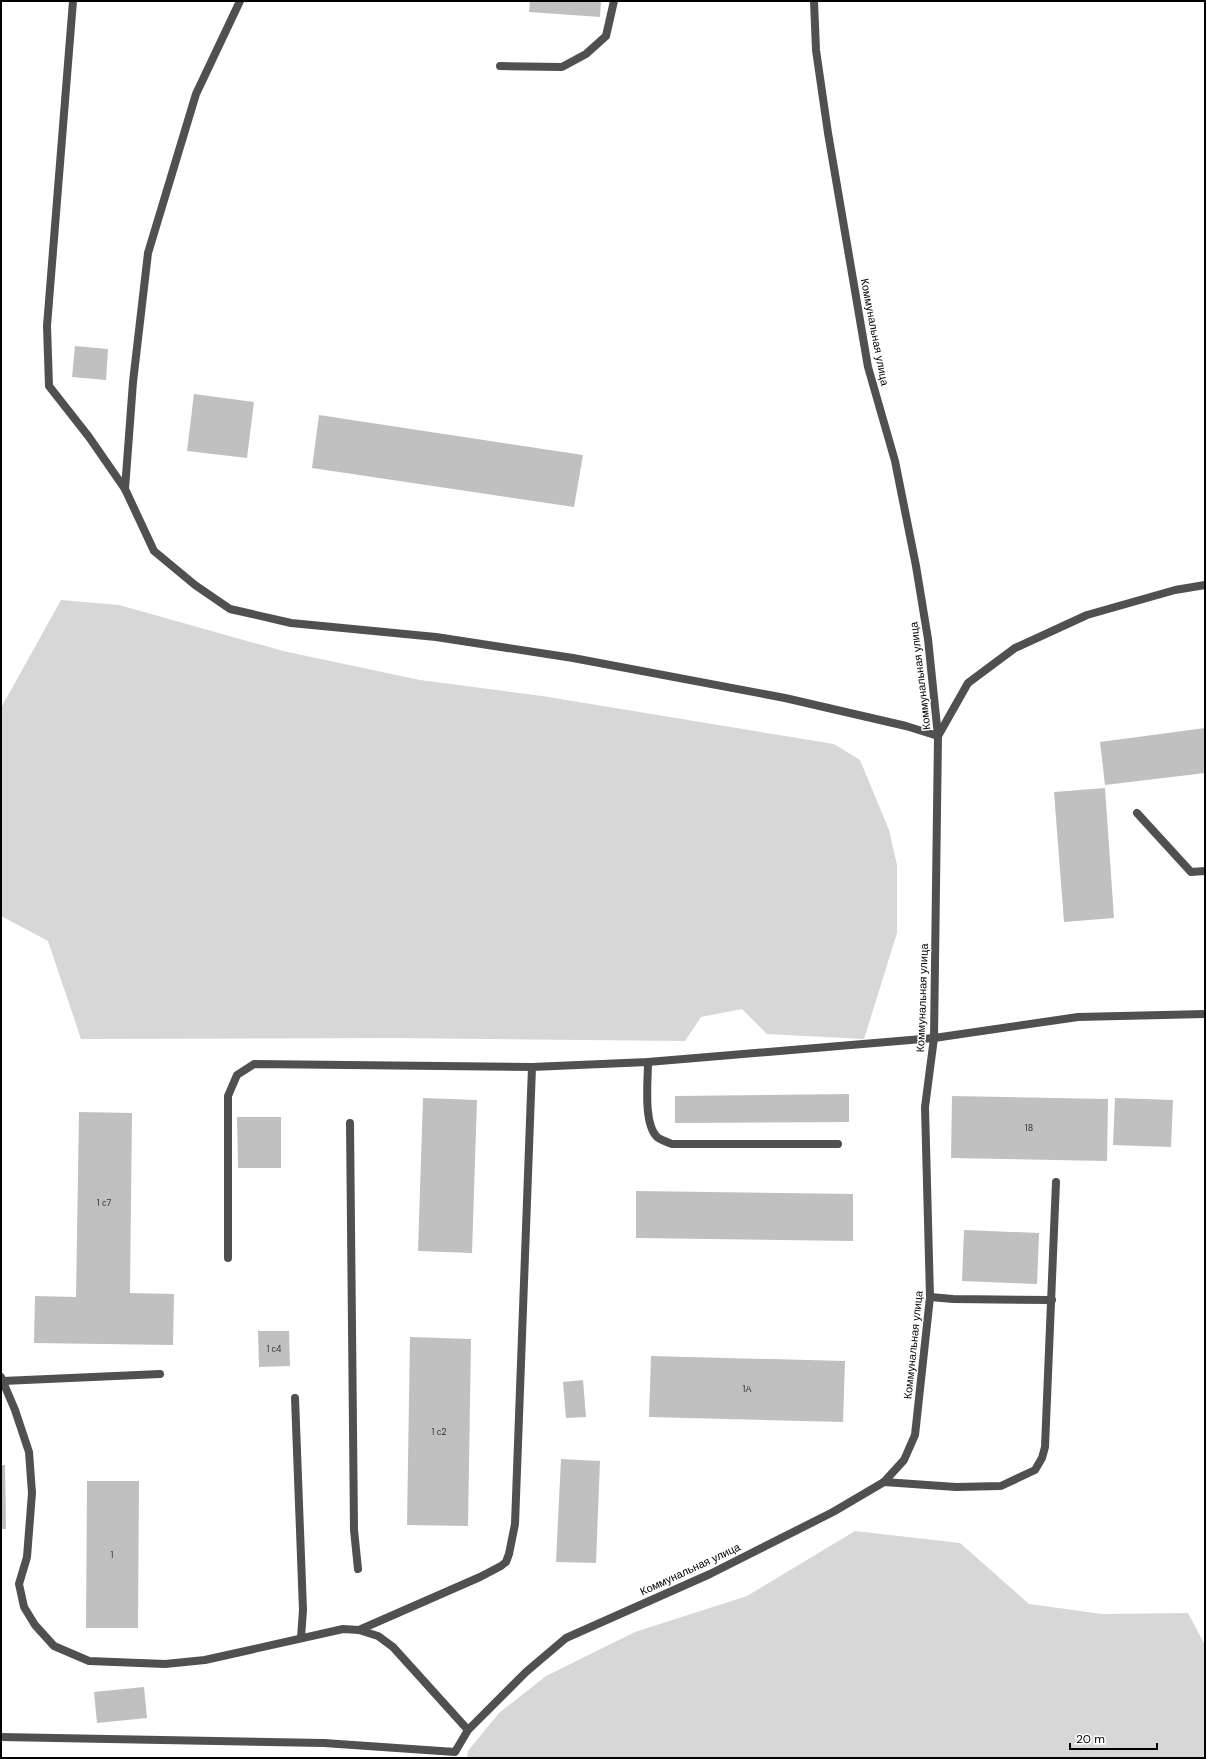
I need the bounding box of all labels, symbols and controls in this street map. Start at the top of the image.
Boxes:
street label: Коммунальная улица [858,277,892,388]
street label: Коммунальная улица [906,620,934,731]
street label: Коммунальная улица [913,942,931,1053]
house number: 18 [1025,1122,1033,1134]
house number: 1 с7 [97,1197,111,1209]
street label: Коммунальная улица [900,1289,926,1400]
house number: 1 с4 [266,1343,282,1355]
house number: 1А [743,1383,751,1395]
house number: 1 с2 [432,1426,446,1438]
street label: Коммунальная улица [638,1539,743,1598]
house number: 1 [111,1549,114,1561]
scale bar [1070,1725,1157,1751]
text: 20 m [1076,1731,1105,1747]

